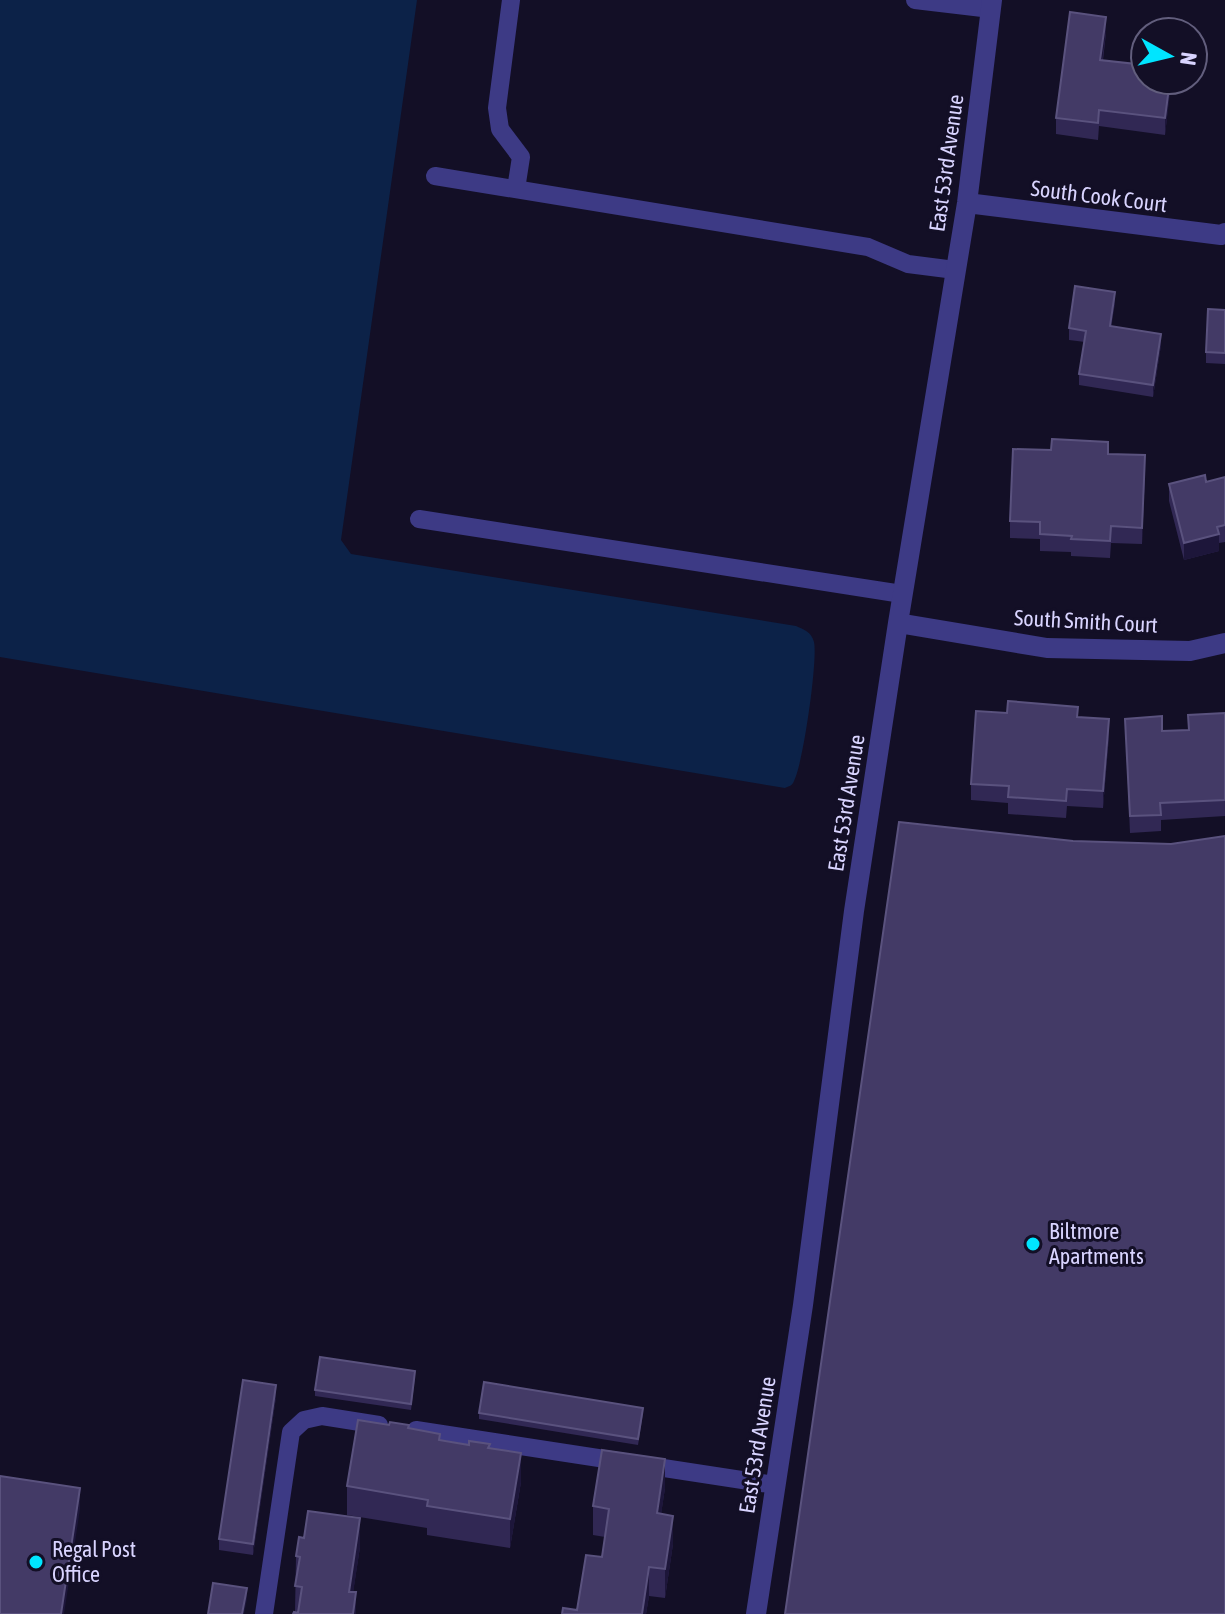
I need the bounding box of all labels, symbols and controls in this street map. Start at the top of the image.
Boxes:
north arrow [1129,16,1209,96]
text: N [1175,51,1203,67]
street label: East 53rd Avenue [924,93,968,233]
street label: South Cook Court [1029,175,1169,217]
street label: South Smith Court [1013,604,1159,638]
street label: East 53rd Avenue [822,733,870,873]
place label: Biltmore Apartments [1049,1218,1144,1269]
marker: Biltmore Apartments [1024,1235,1042,1253]
street label: East 53rd Avenue [733,1375,781,1515]
place label: Regal Post Office [52,1536,136,1587]
marker: Regal Post Office [27,1553,45,1571]

